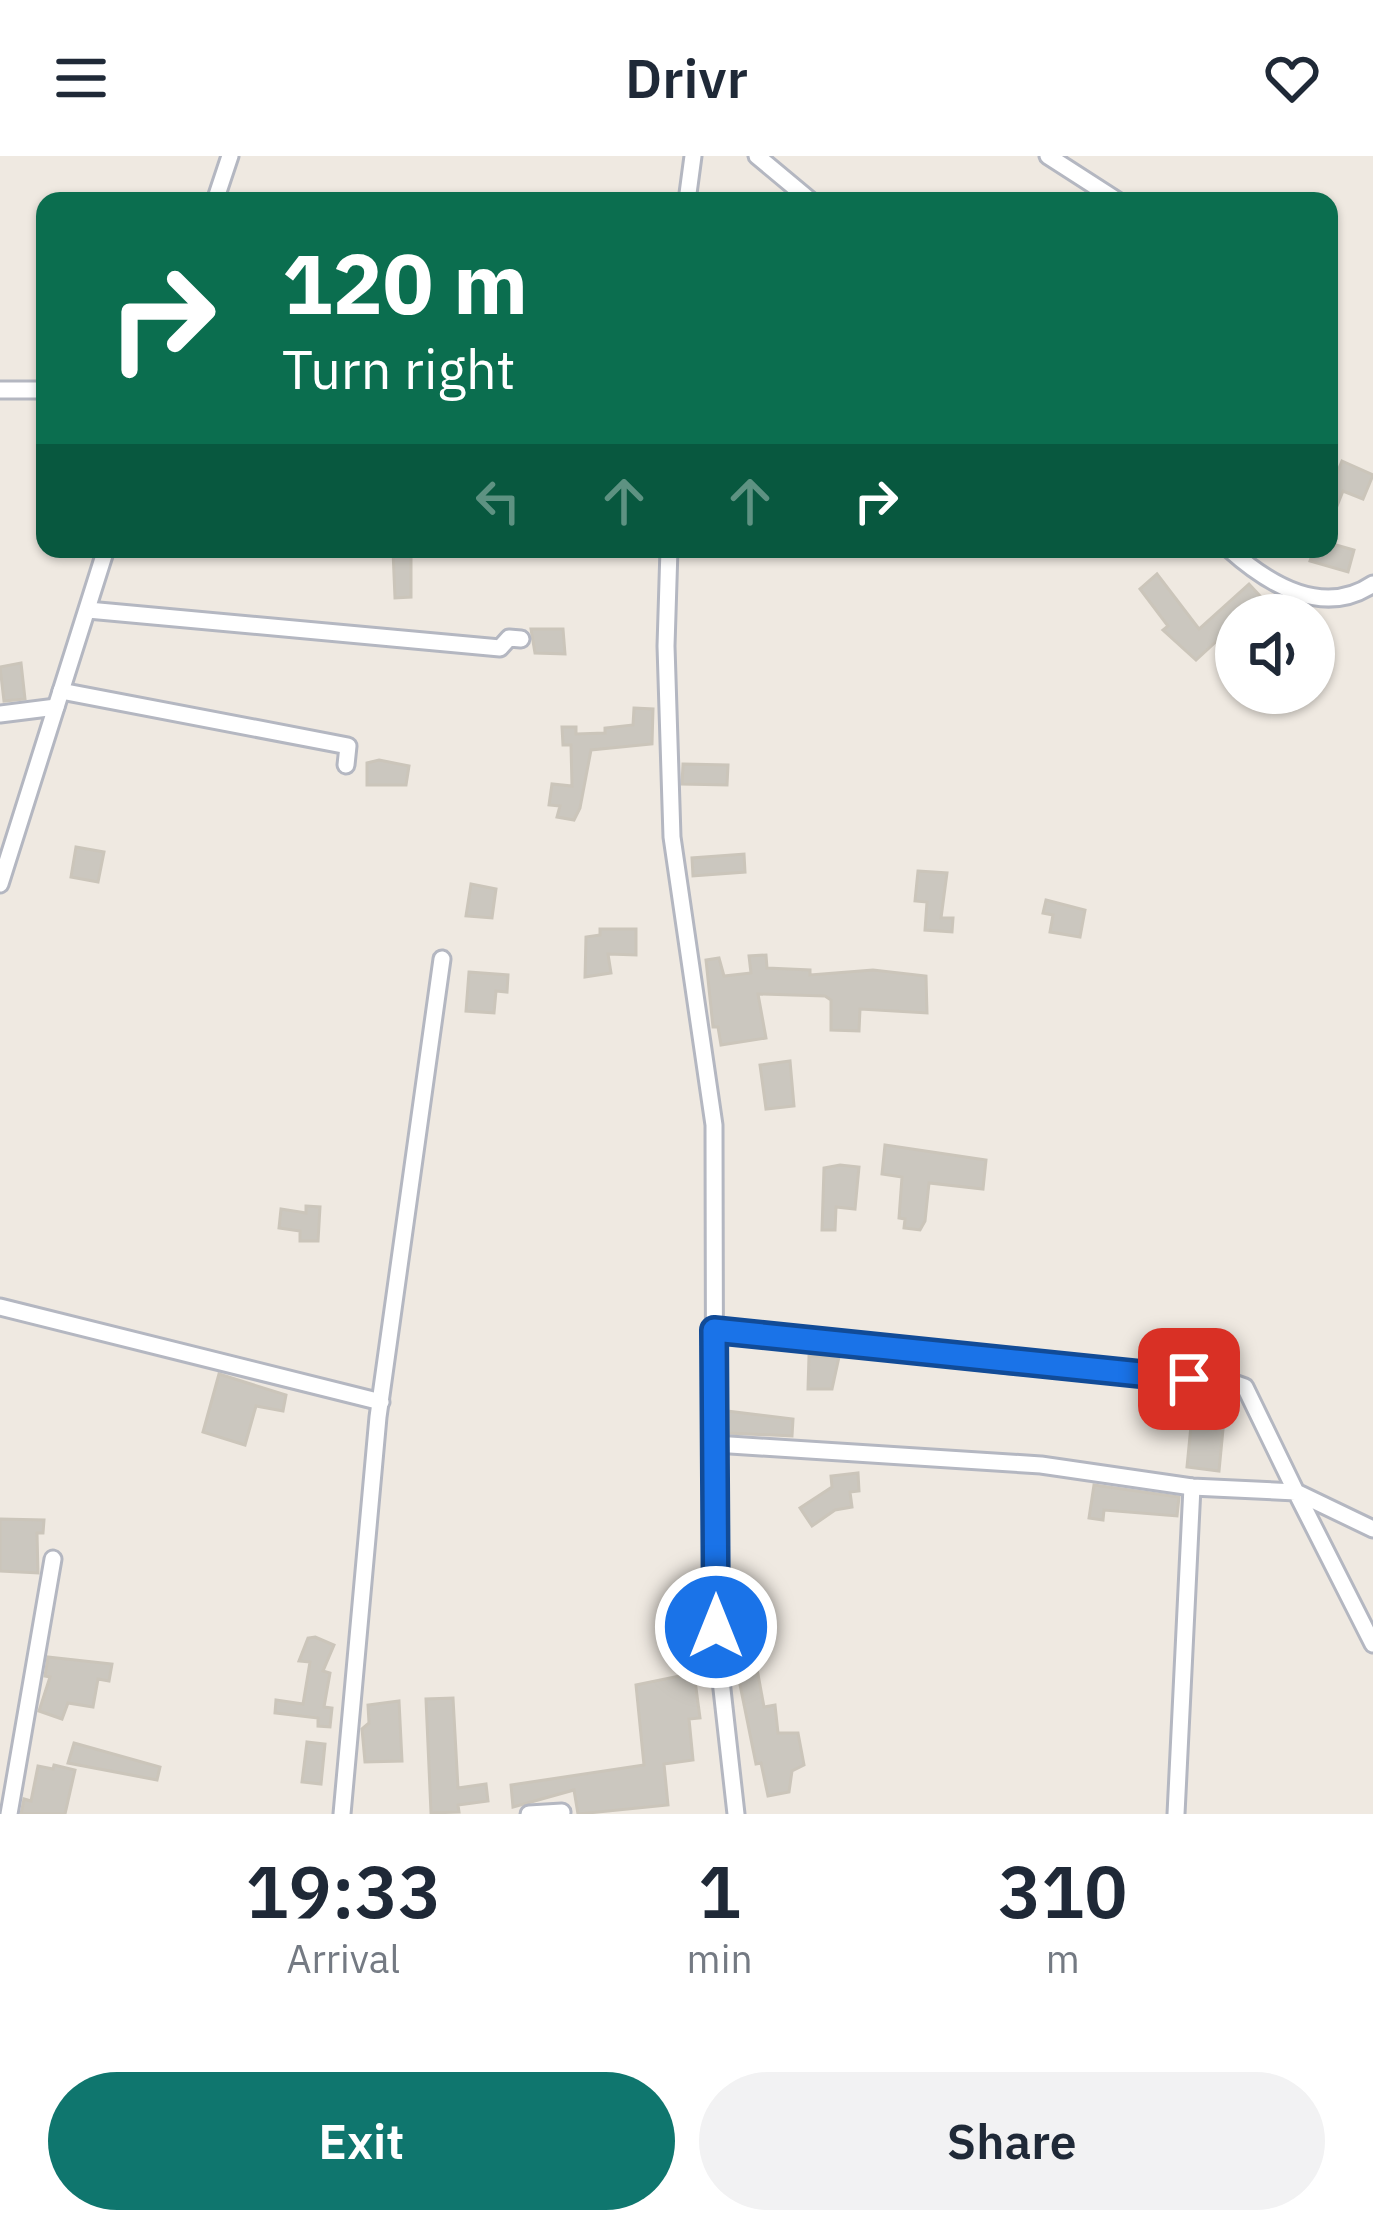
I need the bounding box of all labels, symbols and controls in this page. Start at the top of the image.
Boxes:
text: Drivr [625,43,748,113]
icon: menu [48,45,114,111]
icon: heart [1259,45,1325,111]
text: 120 m [282,228,528,337]
icon: right [84,240,240,396]
text: Turn right [282,334,516,404]
icon: left [465,468,531,534]
icon: ahead [591,468,657,534]
icon: ahead [717,468,783,534]
icon: right [843,468,909,534]
map controls [1215,594,1335,714]
button: sound [1215,594,1335,714]
pin [1138,1328,1240,1430]
icon: arrive [1156,1346,1222,1412]
position arrow [653,1564,779,1690]
text: 19:33 [245,1844,441,1938]
text: 1 [698,1844,741,1938]
text: 310 [998,1844,1128,1938]
text: Arrival [286,1933,400,1984]
text: min [687,1933,753,1984]
text: m [1046,1933,1080,1984]
button: Exit [48,2072,675,2210]
button: Share [699,2072,1325,2210]

